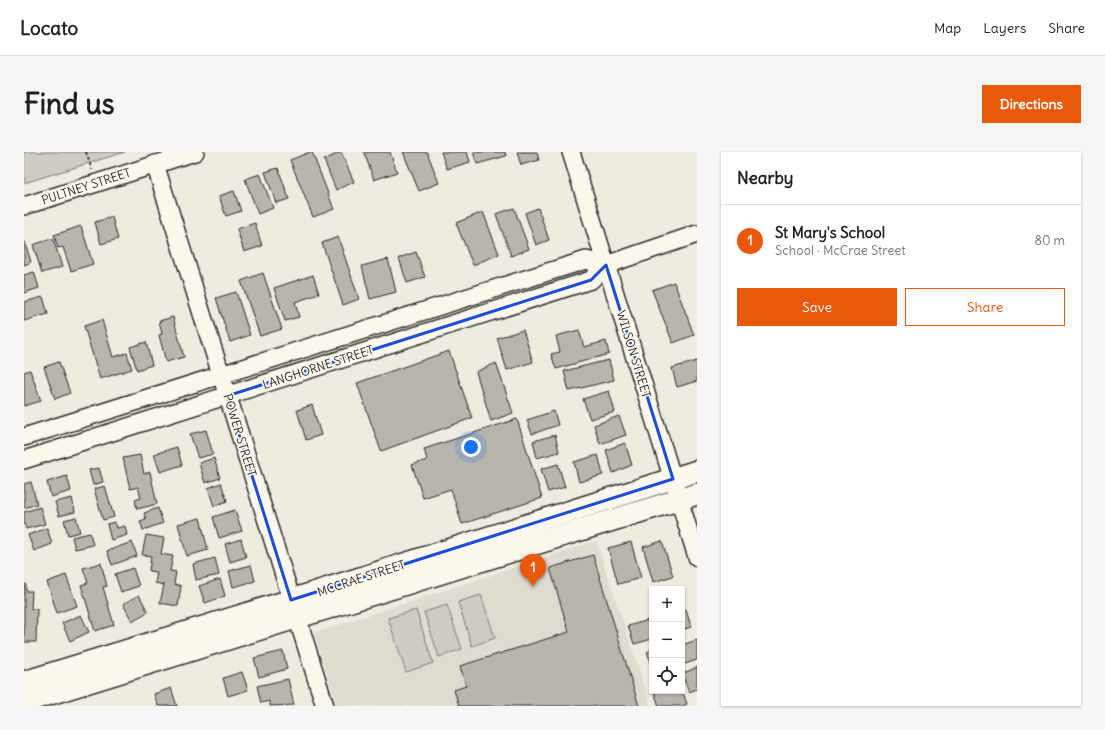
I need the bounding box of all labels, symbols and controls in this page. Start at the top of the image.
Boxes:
text: Locato [20,16,78,40]
text: Map [934,19,961,37]
text: Layers [983,19,1026,37]
text: Share [1048,19,1085,37]
button: Directions [982,85,1081,123]
text: Find us [24,86,115,122]
street label: PULTNEY STREET [40,165,132,207]
text: Nearby [737,167,793,189]
text: St Mary's School [775,223,885,242]
text: 1 [747,232,753,249]
text: 80 m [1034,232,1065,249]
text: School · McCrae Street [775,242,906,259]
button: Save [737,288,897,326]
button: Share [905,288,1065,326]
street label: WILSON STREET [614,308,654,400]
street label: LANGHORNE STREET [261,342,375,392]
street label: POWER STREET [220,392,260,478]
your location [461,437,481,457]
pin: 1 [520,554,546,587]
street label: MCCRAE STREET [315,557,407,599]
map controls [649,586,685,694]
button: + [649,586,685,622]
button: − [649,622,685,658]
button: locate [649,658,685,694]

